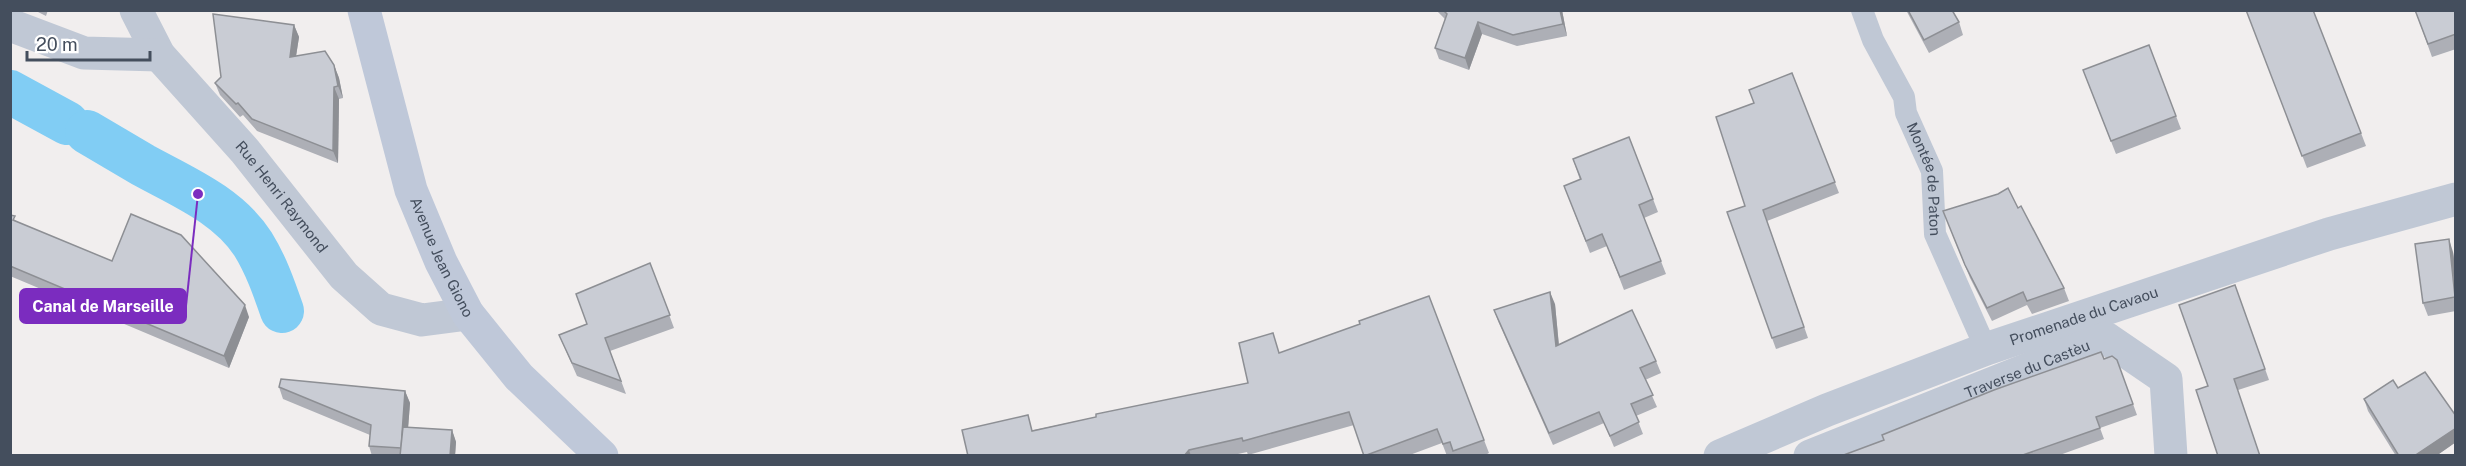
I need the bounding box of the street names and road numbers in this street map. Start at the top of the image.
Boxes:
street label: Montée de Paton [1903,120,1944,236]
street label: Rue Henri Raymond [232,137,331,256]
street label: Avenue Jean Giono [407,195,477,320]
street label: Promenade du Cavaou [2007,283,2160,348]
street label: Traverse du Castèu [1962,336,2092,401]

